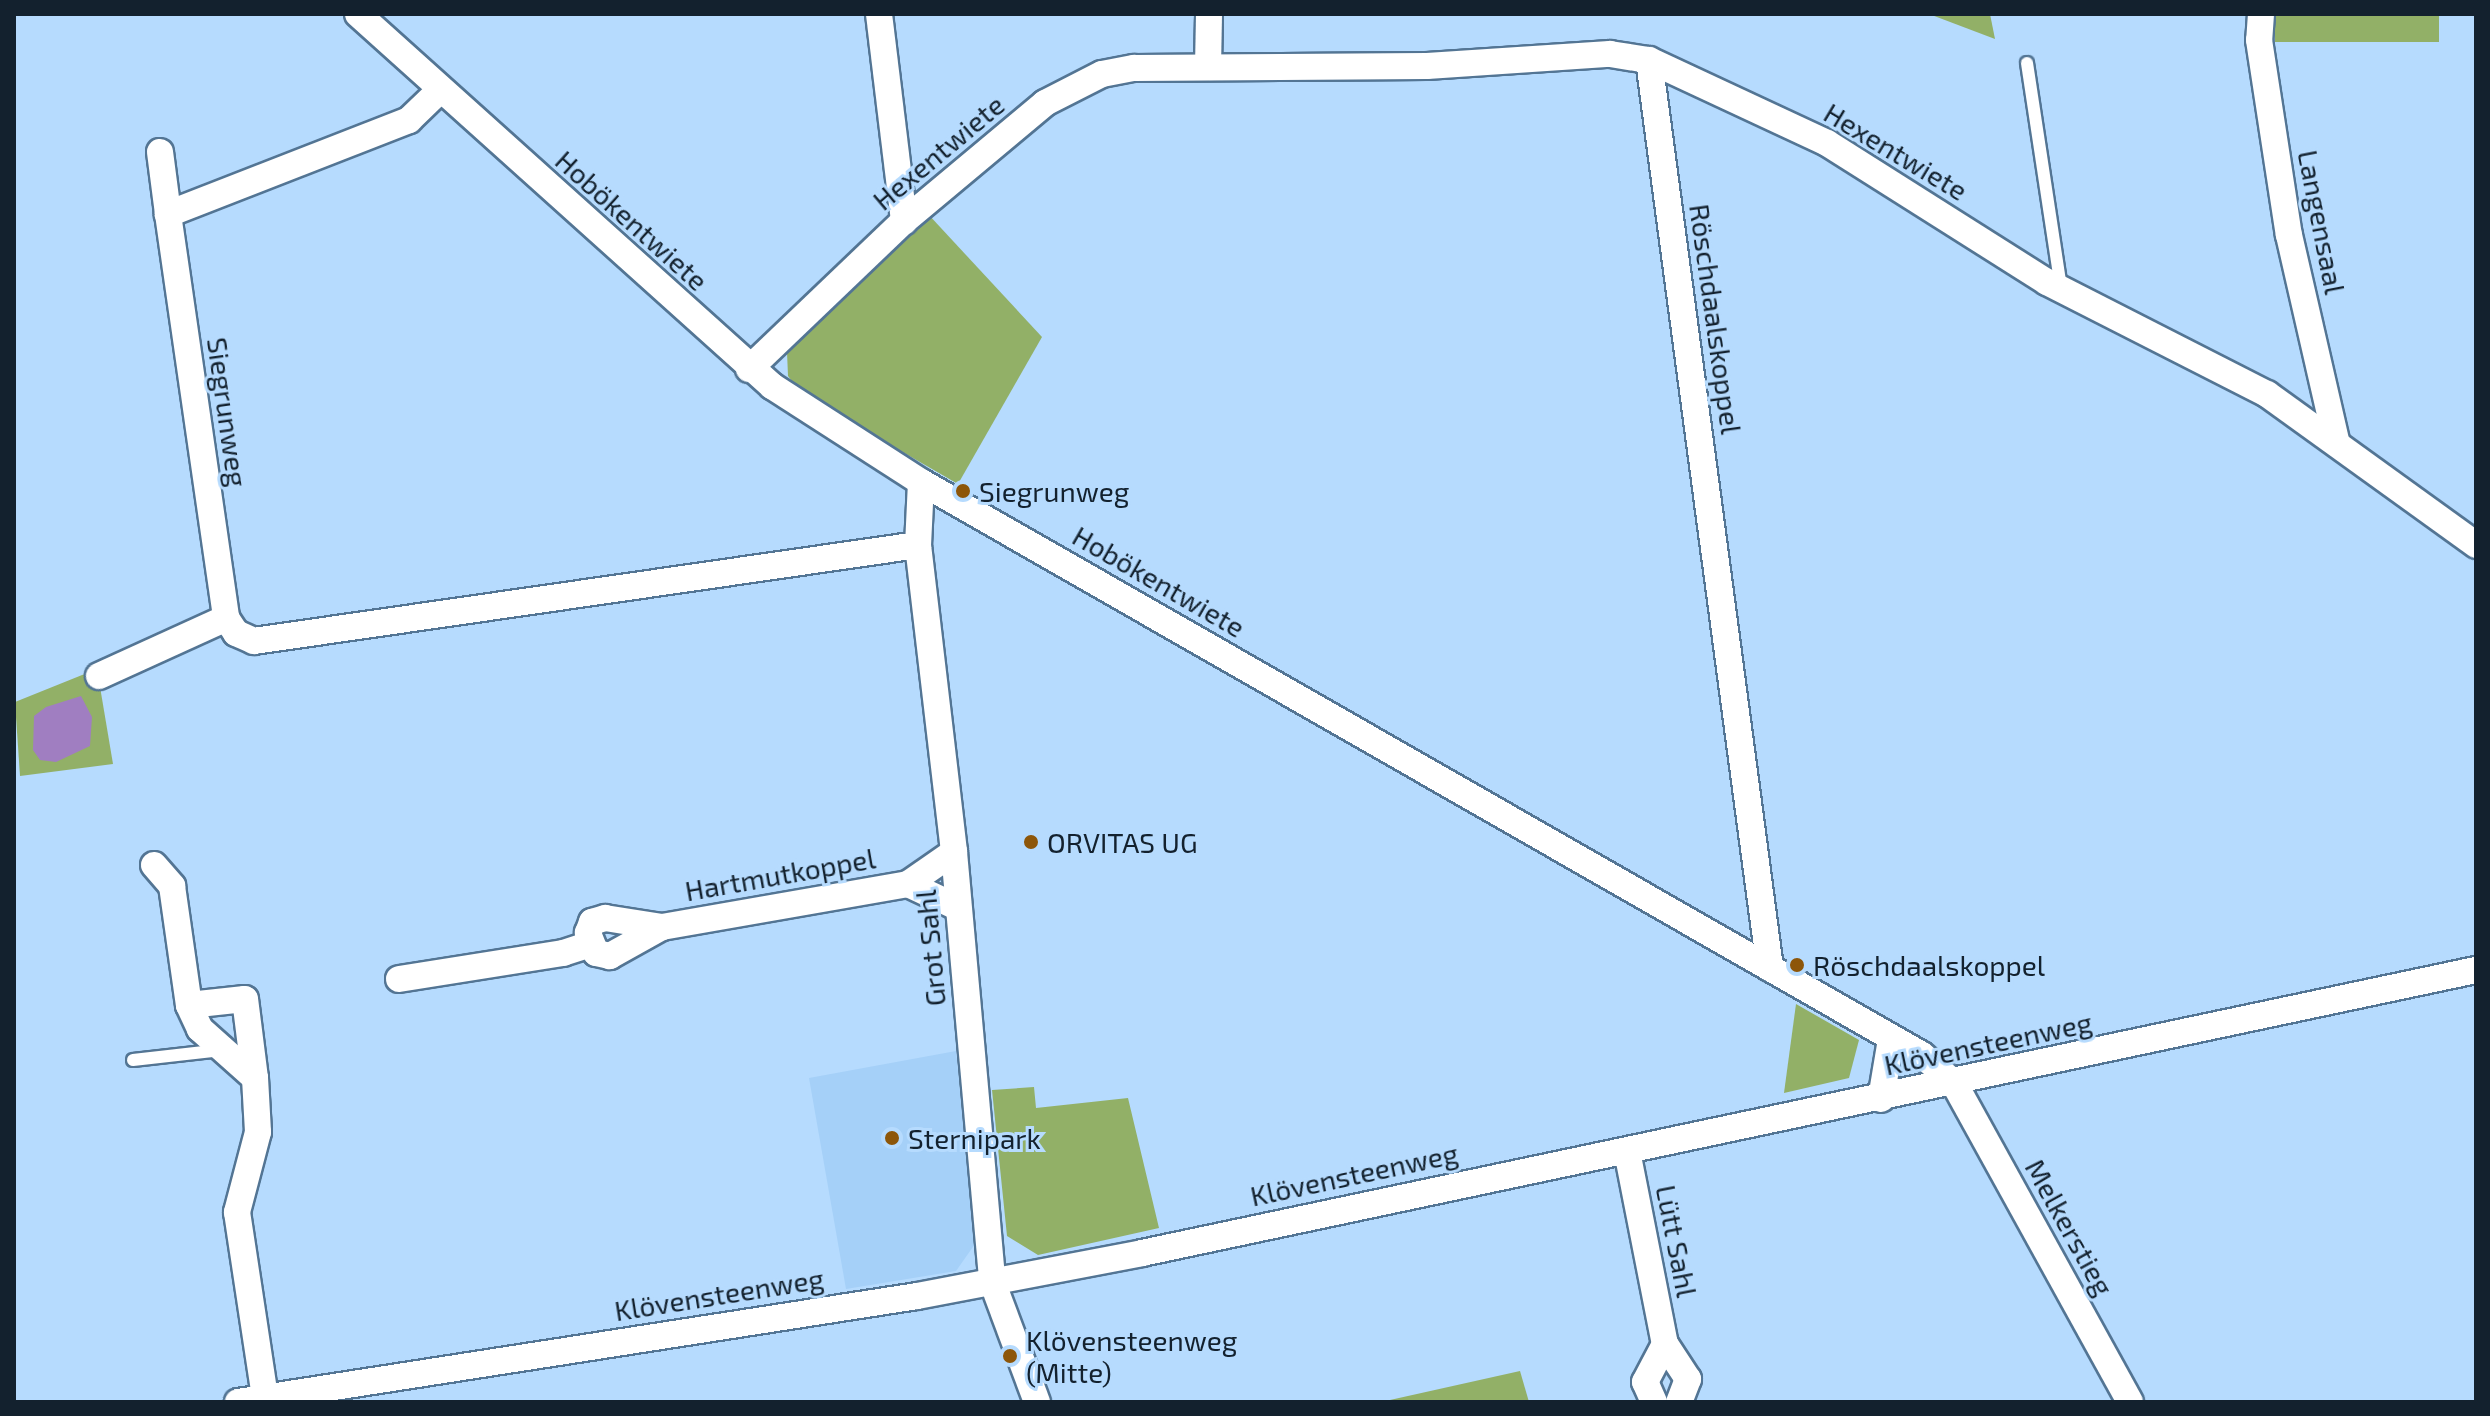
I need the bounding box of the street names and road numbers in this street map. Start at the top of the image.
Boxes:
street label: Hexentwiete [866,87,1010,217]
street label: Hexentwiete [1818,95,1974,207]
street label: Hobökentwiete [549,143,715,297]
street label: Langensaal [2292,147,2352,297]
street label: Röschdaalskoppel [1683,202,1749,436]
street label: Siegrunweg [201,335,255,489]
street label: Hobökentwiete [1067,518,1251,644]
street label: Hartmutkoppel [682,841,878,907]
street label: Grot Sahl [908,888,952,1008]
street label: Klövensteenweg [1881,1005,2095,1081]
street label: Klövensteenweg [1247,1136,1461,1212]
street label: Melkerstieg [2019,1153,2121,1301]
street label: Lütt Sahl [1650,1182,1704,1300]
street label: Klövensteenweg [612,1261,826,1327]

